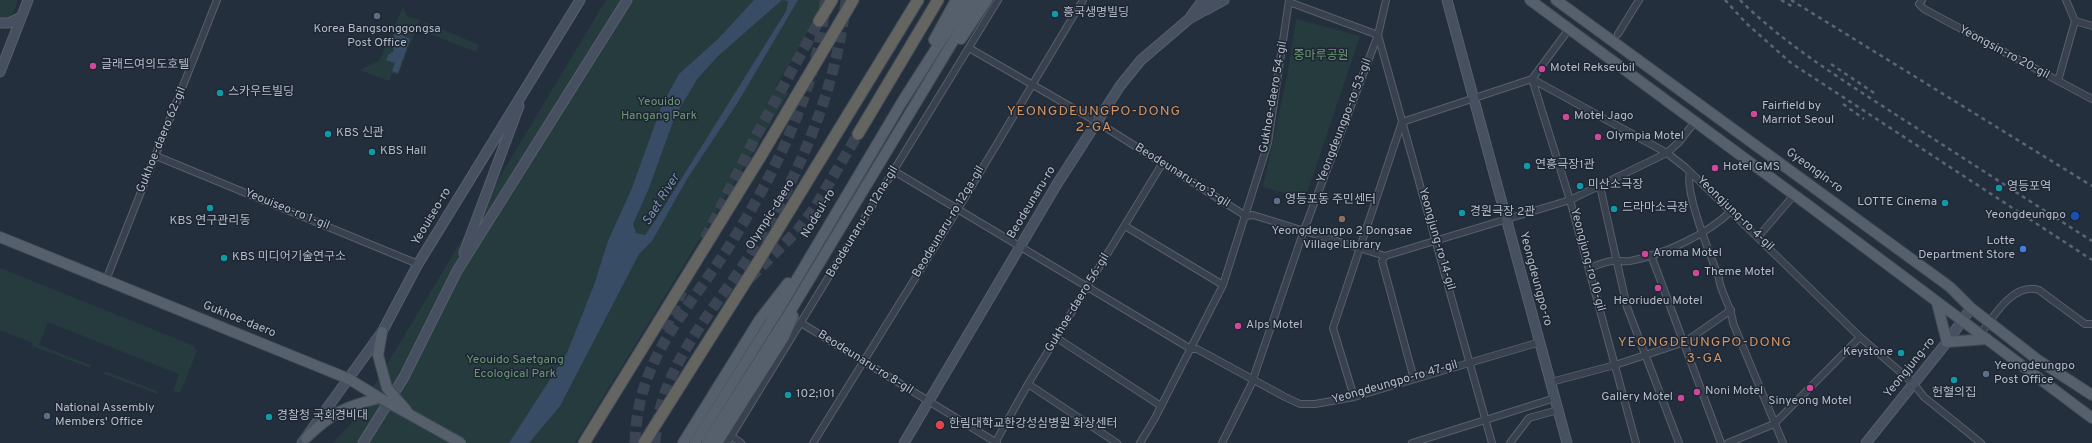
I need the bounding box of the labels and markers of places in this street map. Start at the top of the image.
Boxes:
place label: 흥국생명빌딩 [1063,7,1129,21]
marker: 흥국생명빌딩 [1050,9,1060,19]
marker: Korea Bangsonggongsa Post Office [372,11,382,21]
place label: Korea Bangsonggongsa Post Office [314,23,440,51]
place label: 글래드여의도호텔 [101,59,189,73]
marker: 글래드여의도호텔 [88,61,98,71]
place label: Motel Rekseubil [1550,62,1635,76]
marker: Motel Rekseubil [1537,64,1547,74]
place label: 스카우트빌딩 [228,86,294,100]
marker: 스카우트빌딩 [215,88,225,98]
place label: Fairfield by Marriot Seoul [1762,100,1834,128]
marker: Fairfield by Marriot Seoul [1749,109,1759,119]
place label: Motel Jago [1574,110,1634,124]
marker: Motel Jago [1561,112,1571,122]
place label: KBS 신관 [336,127,384,141]
marker: KBS 신관 [323,129,333,139]
place label: Olympia Motel [1606,130,1684,144]
marker: Olympia Motel [1593,132,1603,142]
place label: KBS Hall [380,145,426,159]
marker: KBS Hall [367,147,377,157]
place label: 연흥극장1관 [1535,159,1595,173]
marker: 연흥극장1관 [1522,161,1532,171]
place label: Hotel GMS [1723,161,1780,175]
marker: Hotel GMS [1710,163,1720,173]
place label: 미산소극장 [1588,179,1643,193]
marker: 미산소극장 [1575,181,1585,191]
place label: 영등포역 [2007,181,2051,195]
marker: 영등포역 [1994,183,2004,193]
place label: 영등포동 주민센터 [1285,194,1376,208]
marker: 영등포동 주민센터 [1272,196,1282,206]
place label: LOTTE Cinema [1857,196,1937,210]
marker: LOTTE Cinema [1940,198,1950,208]
place label: 드라마소극장 [1622,202,1688,216]
marker: KBS 연구관리동 [205,203,215,213]
marker: 드라마소극장 [1609,204,1619,214]
place label: 경원극장 2관 [1470,206,1535,220]
marker: 경원극장 2관 [1457,208,1467,218]
place label: Yeongdeungpo [1985,209,2066,223]
marker: Yeongdeungpo [2069,210,2081,222]
marker: Yeongdeungpo 2 Dongsae Village Library [1337,214,1347,224]
place label: KBS 연구관리동 [170,215,250,229]
place label: Yeongdeungpo 2 Dongsae Village Library [1272,225,1412,253]
place label: Lotte Department Store [1918,235,2015,263]
marker: Lotte Department Store [2018,244,2028,254]
place label: Aroma Motel [1653,247,1722,261]
marker: Aroma Motel [1640,249,1650,259]
place label: KBS 미디어기술연구소 [232,251,346,265]
marker: KBS 미디어기술연구소 [219,253,229,263]
place label: Theme Motel [1704,266,1774,280]
marker: Theme Motel [1691,268,1701,278]
marker: Heoriudeu Motel [1653,283,1663,293]
place label: Heoriudeu Motel [1613,295,1703,309]
place label: Alps Motel [1246,319,1303,333]
marker: Alps Motel [1233,321,1243,331]
place label: Keystone [1843,346,1893,360]
marker: Keystone [1896,348,1906,358]
place label: Yeongdeungpo Post Office [1994,360,2075,388]
marker: Yeongdeungpo Post Office [1981,369,1991,379]
marker: 헌혈의집 [1949,375,1959,385]
marker: Sinyeong Motel [1805,383,1815,393]
place label: Noni Motel [1705,385,1763,399]
marker: Noni Motel [1692,387,1702,397]
place label: 헌혈의집 [1932,387,1976,401]
place label: 102;101 [796,388,835,402]
marker: 102;101 [783,390,793,400]
place label: Gallery Motel [1601,391,1673,405]
marker: Gallery Motel [1676,393,1686,403]
place label: Sinyeong Motel [1768,395,1852,409]
place label: National Assembly Members' Office [55,402,155,430]
place label: 경찰청 국회경비대 [277,410,368,424]
marker: National Assembly Members' Office [42,411,52,421]
marker: 경찰청 국회경비대 [264,412,274,422]
place label: 한림대학교한강성심병원 화상센터 [949,418,1117,432]
marker: 한림대학교한강성심병원 화상센터 [934,419,946,431]

